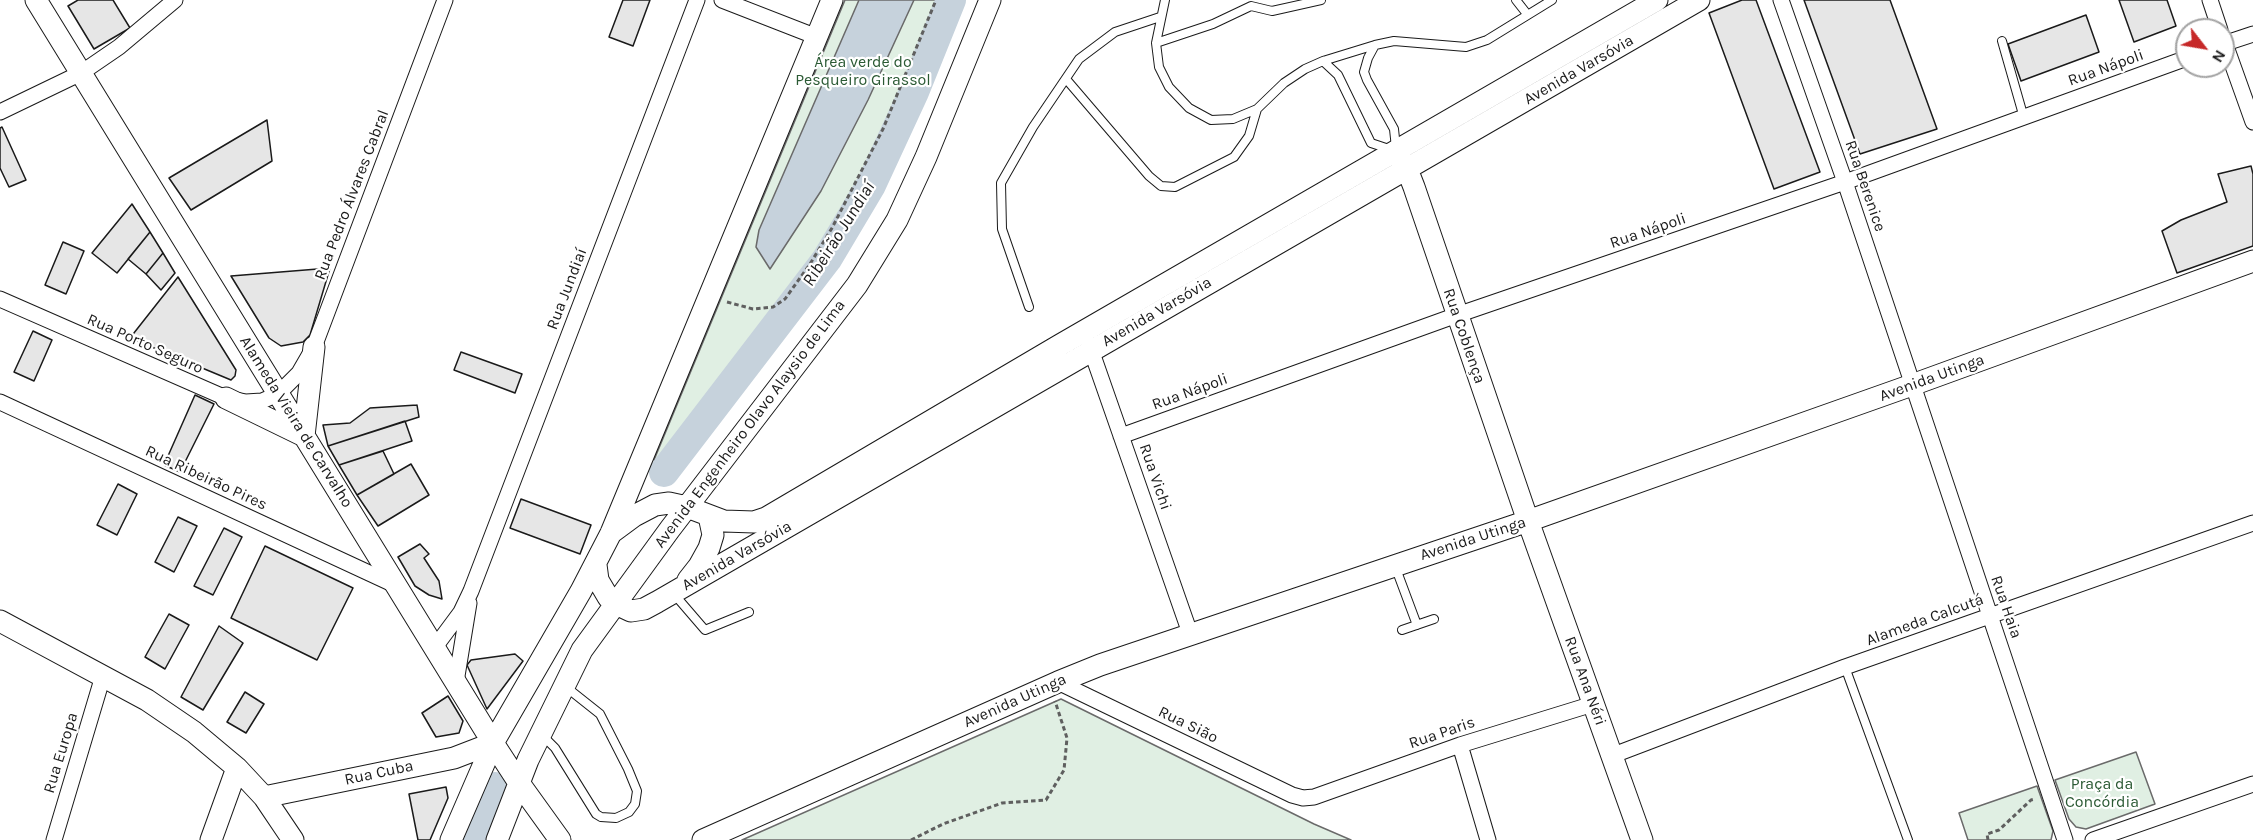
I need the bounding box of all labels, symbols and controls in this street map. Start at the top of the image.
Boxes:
north arrow [2175,18,2235,78]
street label: Avenida Varsóvia [1521,31,1637,109]
street label: Rua Nápoli [2066,45,2146,91]
text: N [2208,47,2230,66]
park label: Área verde do Pesqueiro Girassol [795,52,931,90]
street label: Rua Pedro Álvares Cabral [311,107,393,283]
street label: Rua Berenice [1840,138,1890,234]
water label: Ribeirão Jundiaí [798,177,880,291]
street label: Rua Nápoli [1607,209,1689,253]
street label: Rua Jundiaí [543,246,591,332]
street label: Avenida Varsóvia [1099,273,1215,351]
street label: Rua Coblença [1439,286,1489,386]
street label: Avenida Engenheiro Olavo Alaysio de Lima [650,296,850,552]
street label: Rua Porto Seguro [84,310,206,378]
street label: Alameda Vieira de Carvalho [235,333,357,511]
street label: Avenida Utinga [1877,350,1987,406]
street label: Rua Nápoli [1150,369,1230,415]
street label: Rua Ribeirão Pires [142,441,270,515]
street label: Rua Vichi [1135,441,1175,513]
street label: Avenida Utinga [1418,513,1528,565]
street label: Avenida Varsóvia [679,517,795,595]
street label: Rua Haia [1986,573,2026,641]
street label: Alameda Calcutá [1864,590,1986,650]
street label: Rua Ana Néri [1560,634,1610,728]
street label: Avenida Utinga [961,670,1069,732]
street label: Rua Sião [1155,702,1221,748]
street label: Rua Europa [40,710,82,796]
street label: Rua Paris [1406,713,1478,753]
street label: Rua Cuba [343,756,415,790]
park label: Praça da Concórdia [2065,774,2139,812]

